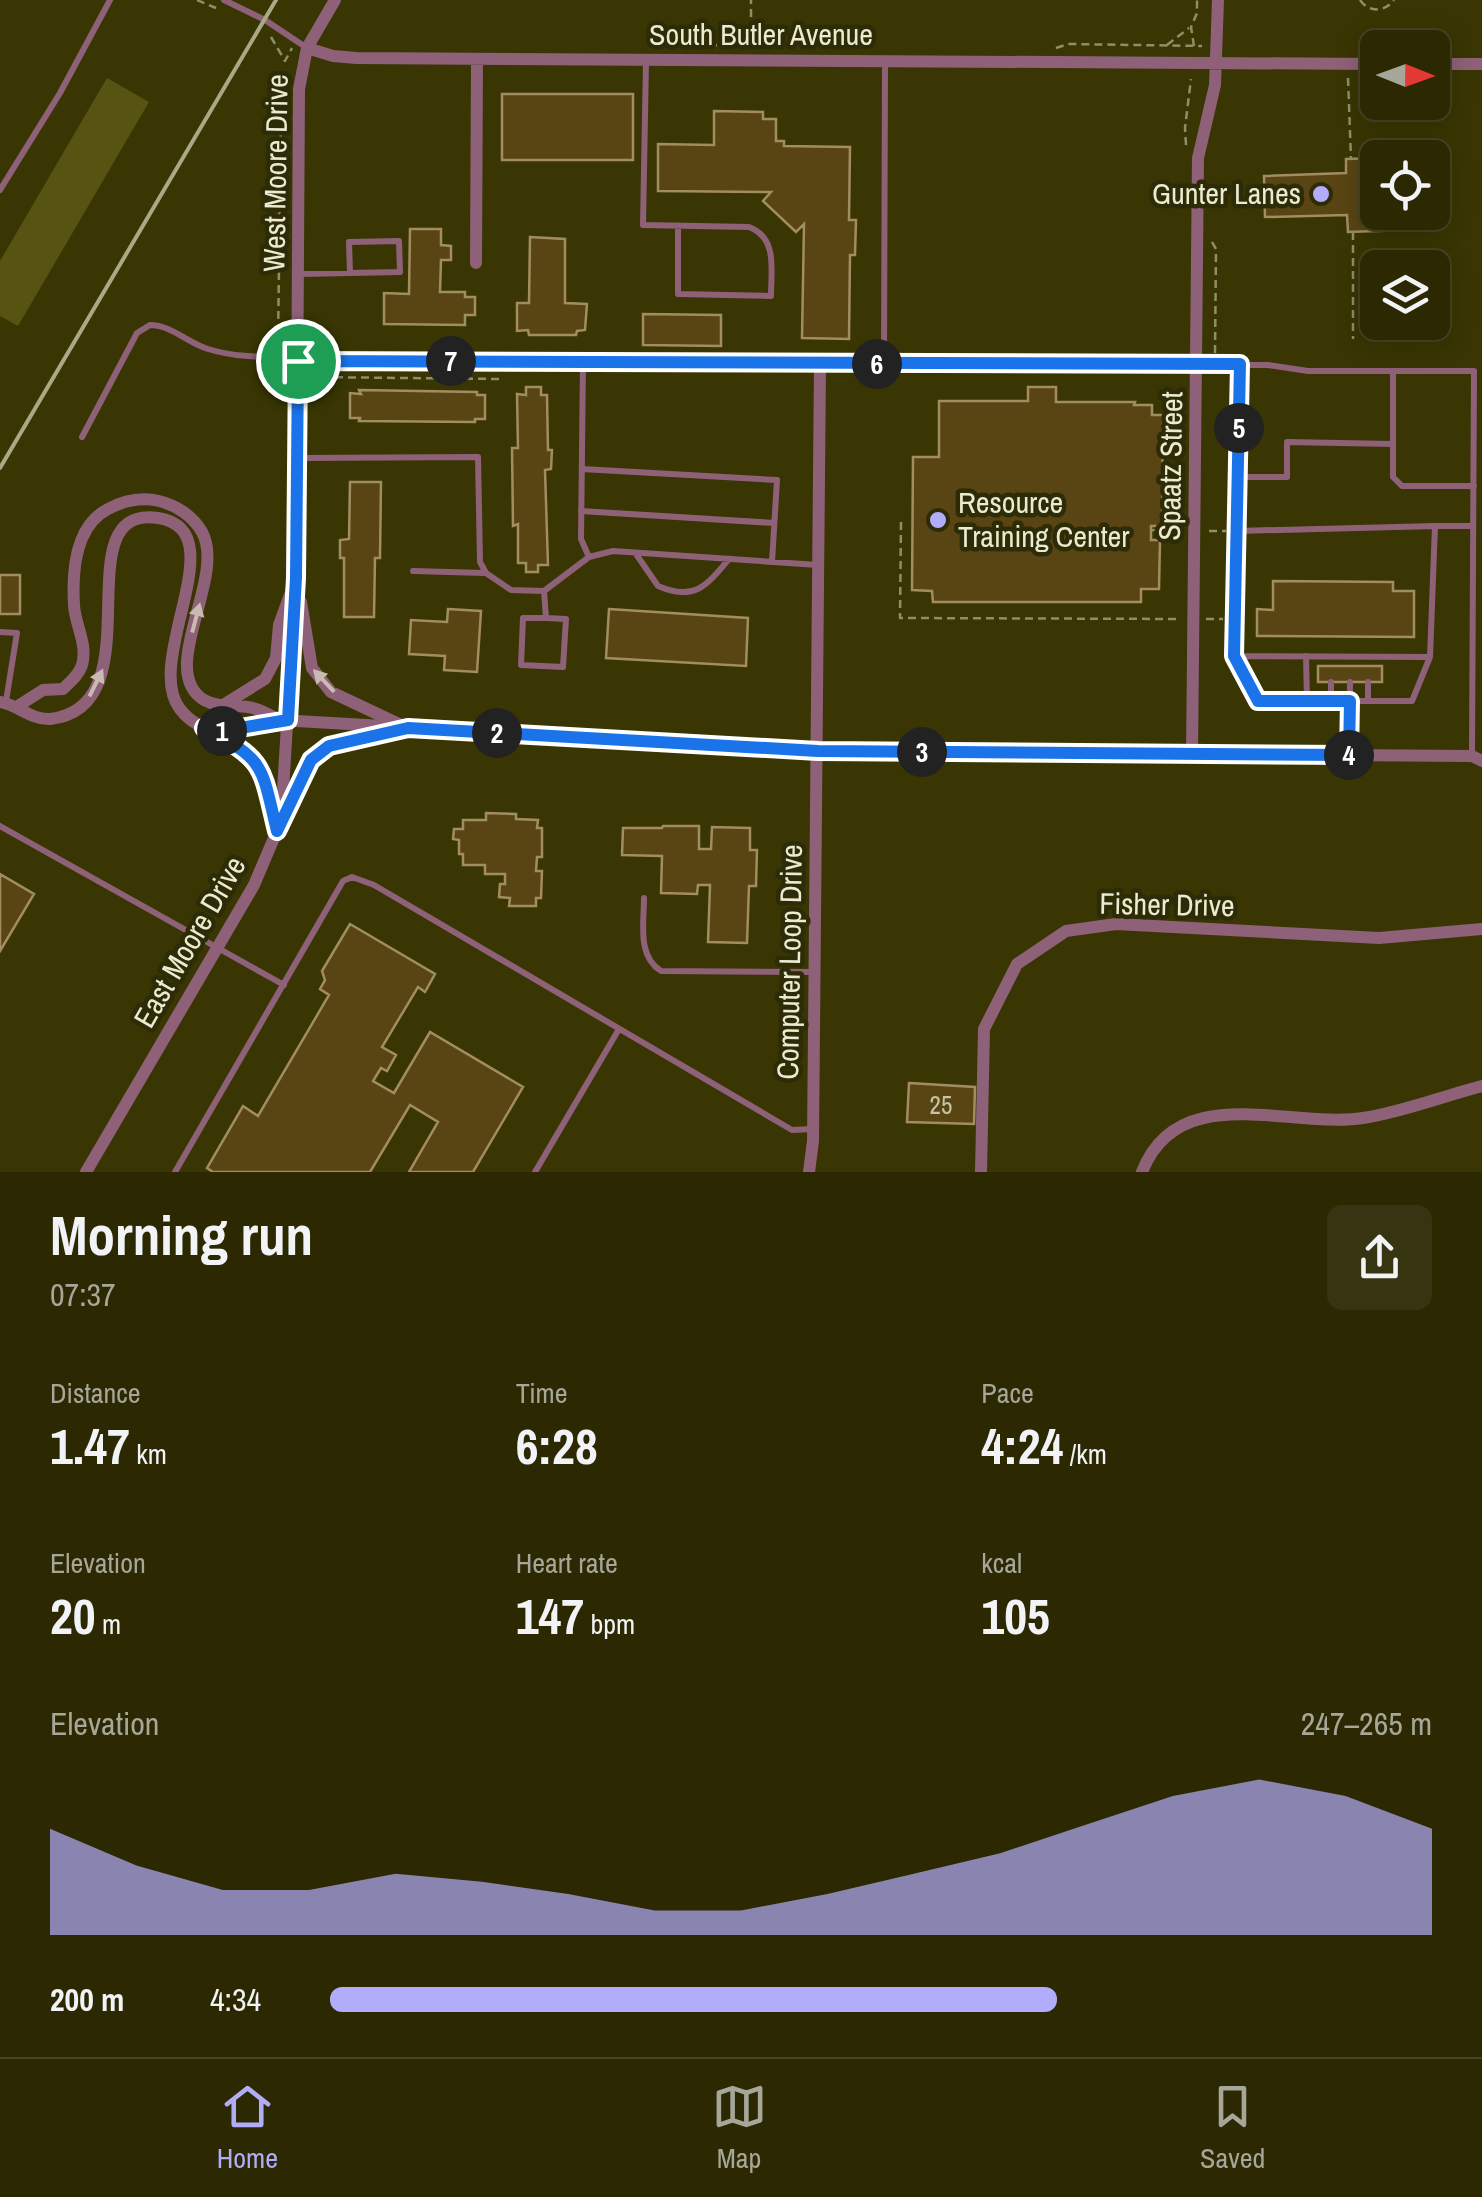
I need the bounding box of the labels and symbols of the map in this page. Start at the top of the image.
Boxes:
street label: South Butler Avenue [649,14,873,54]
north arrow [1360,30,1450,120]
street label: West Moore Drive [253,74,297,272]
place label: Gunter Lanes [1152,173,1301,213]
marker: Gunter Lanes [1310,183,1332,205]
pin [256,319,341,404]
pin: 7 [426,336,476,386]
pin: 6 [852,339,902,389]
street label: Spaatz Street [1149,391,1191,541]
pin: 5 [1214,403,1264,453]
place label: Resource Training Center [958,482,1130,556]
marker: Resource Training Center [927,509,949,531]
one-way arrow [189,602,205,633]
one-way arrow [88,669,105,698]
one-way arrow [313,670,336,694]
pin: 1 [197,706,247,756]
pin: 2 [472,708,522,758]
pin: 3 [897,727,947,777]
pin: 4 [1324,730,1374,780]
street label: Computer Loop Drive [767,844,811,1080]
street label: East Moore Drive [124,849,254,1034]
street label: Fisher Drive [1099,883,1235,925]
house number: 25 [930,1088,952,1122]

